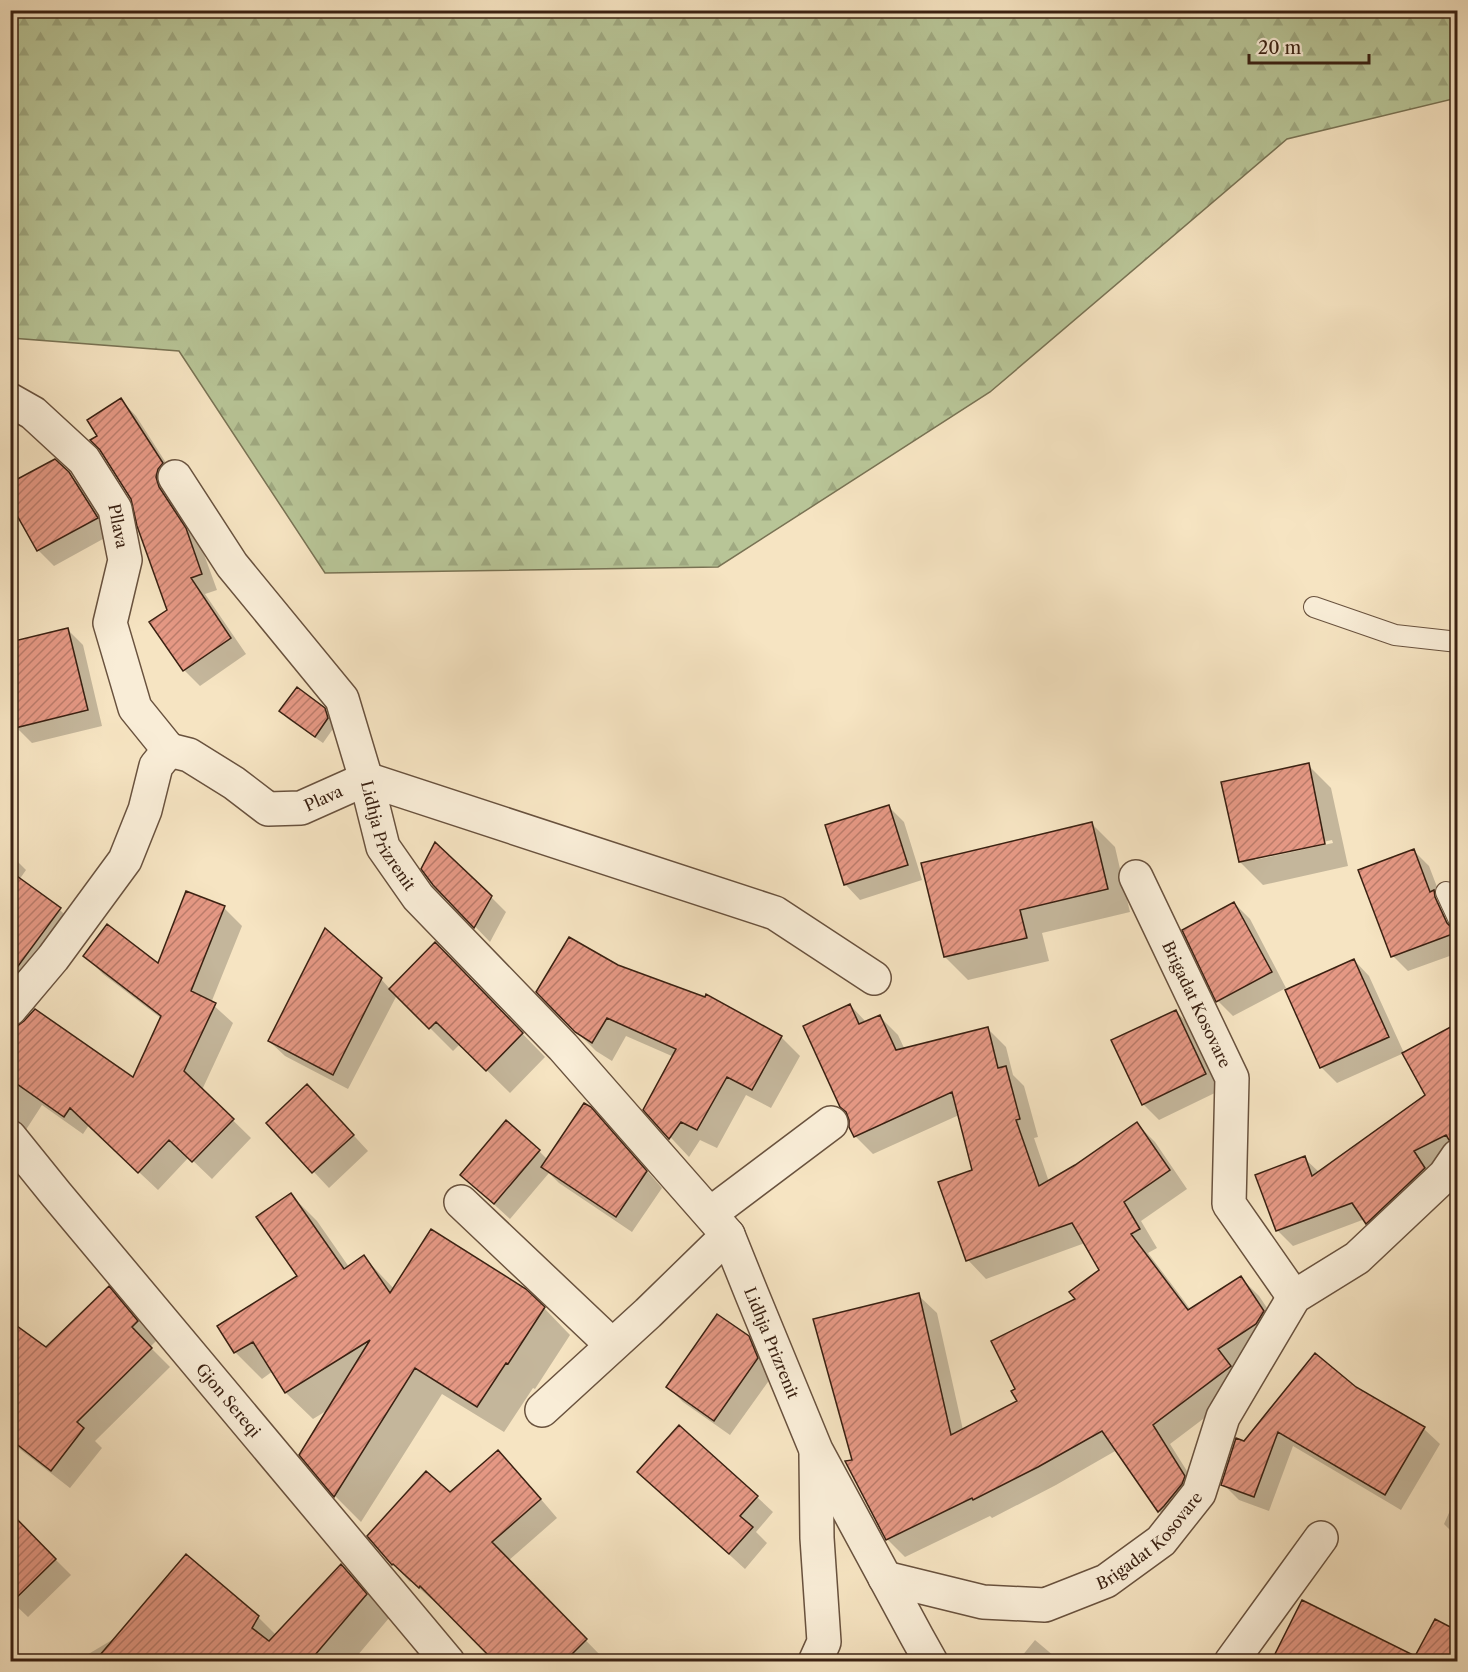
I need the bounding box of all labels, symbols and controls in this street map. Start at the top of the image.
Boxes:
scale bar [1249,27,1369,65]
text: 20 m [1258,37,1302,59]
street label: Pllava [104,502,133,550]
street label: Lidhja Prizrenit [357,778,420,894]
street label: Plava [301,781,346,815]
street label: Brigadat Kosovare [1158,938,1236,1071]
street label: Lidhja Prizrenit [740,1284,804,1402]
street label: Gjon Sereqi [192,1359,265,1441]
street label: Brigadat Kosovare [1094,1487,1206,1594]

